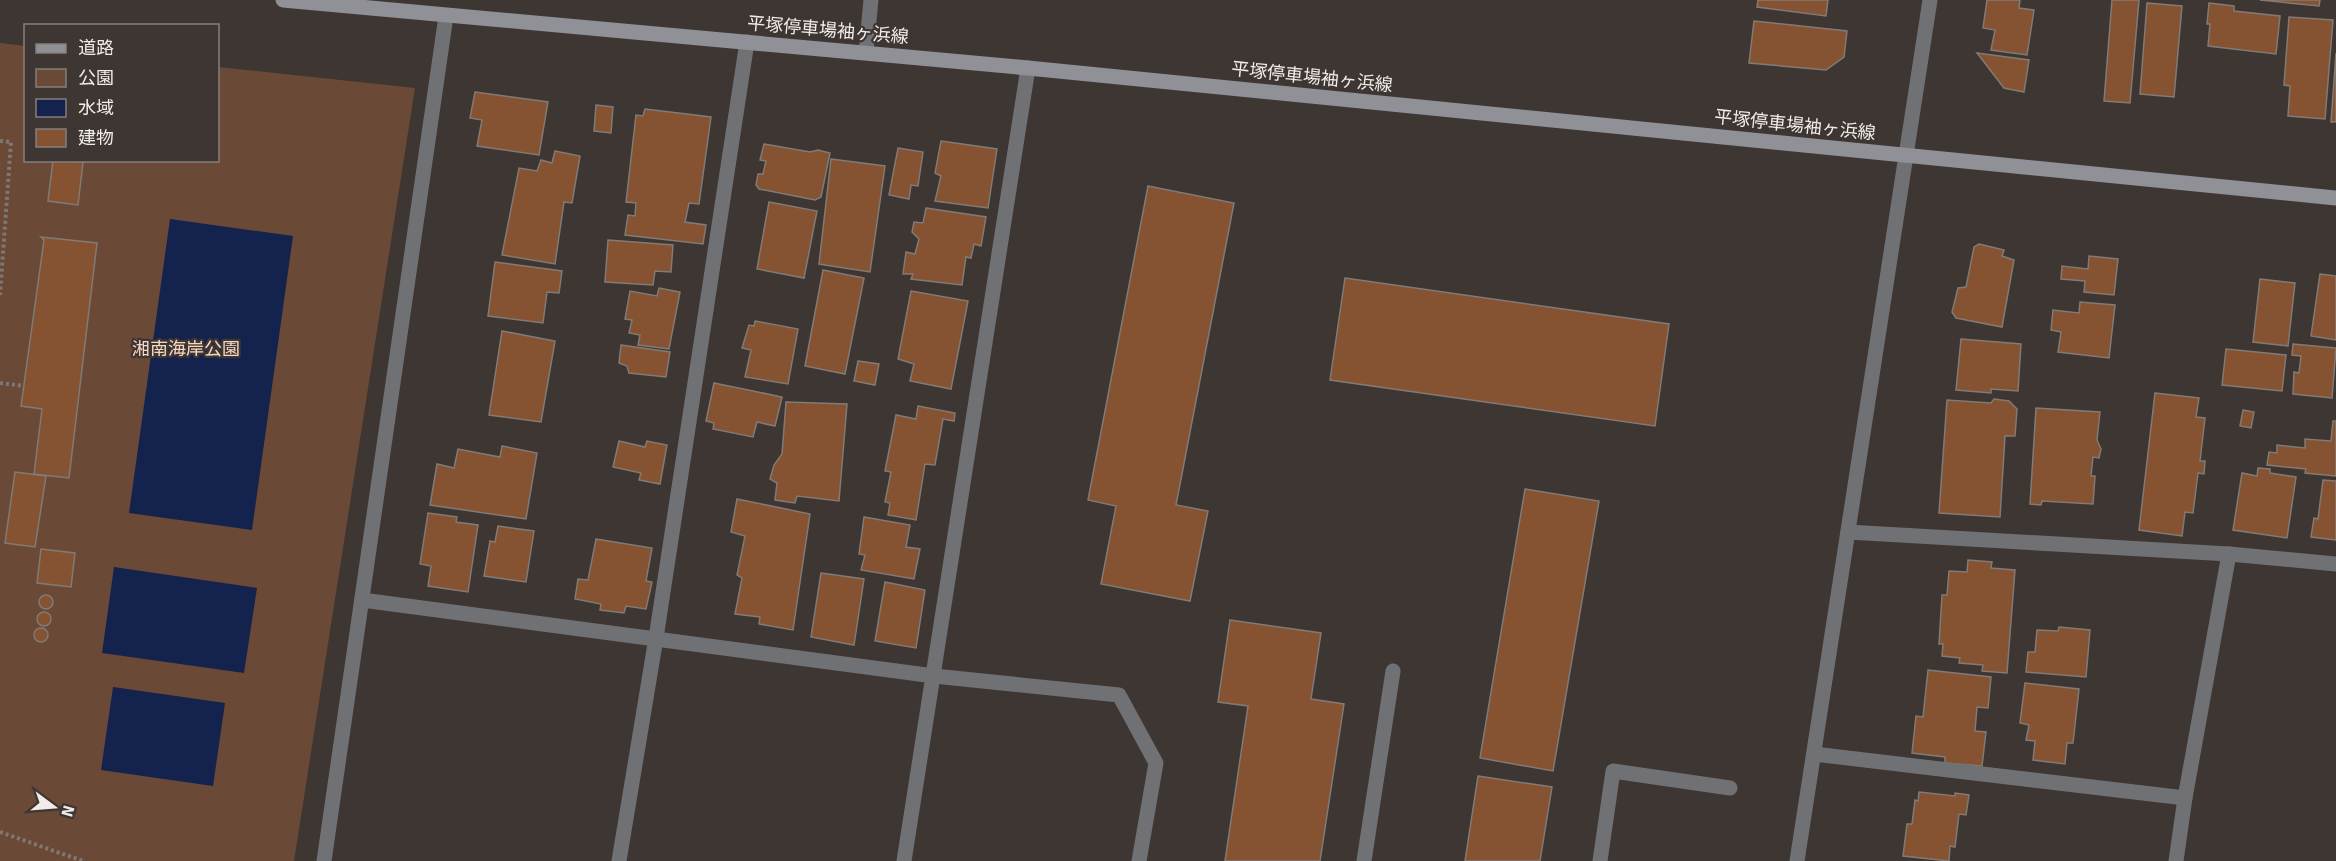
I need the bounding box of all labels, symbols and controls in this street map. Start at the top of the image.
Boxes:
street label: 平塚停車場袖ヶ浜線 [746,12,910,48]
legend [24,24,219,162]
text: 道路 [78,37,114,59]
street label: 平塚停車場袖ヶ浜線 [1230,58,1394,96]
text: 公園 [78,67,114,89]
text: 水域 [78,97,114,119]
street label: 平塚停車場袖ヶ浜線 [1713,106,1877,144]
text: 建物 [78,127,114,149]
park label: 湘南海岸公園 [132,338,240,360]
north arrow [24,777,84,837]
text: N [56,803,79,819]

